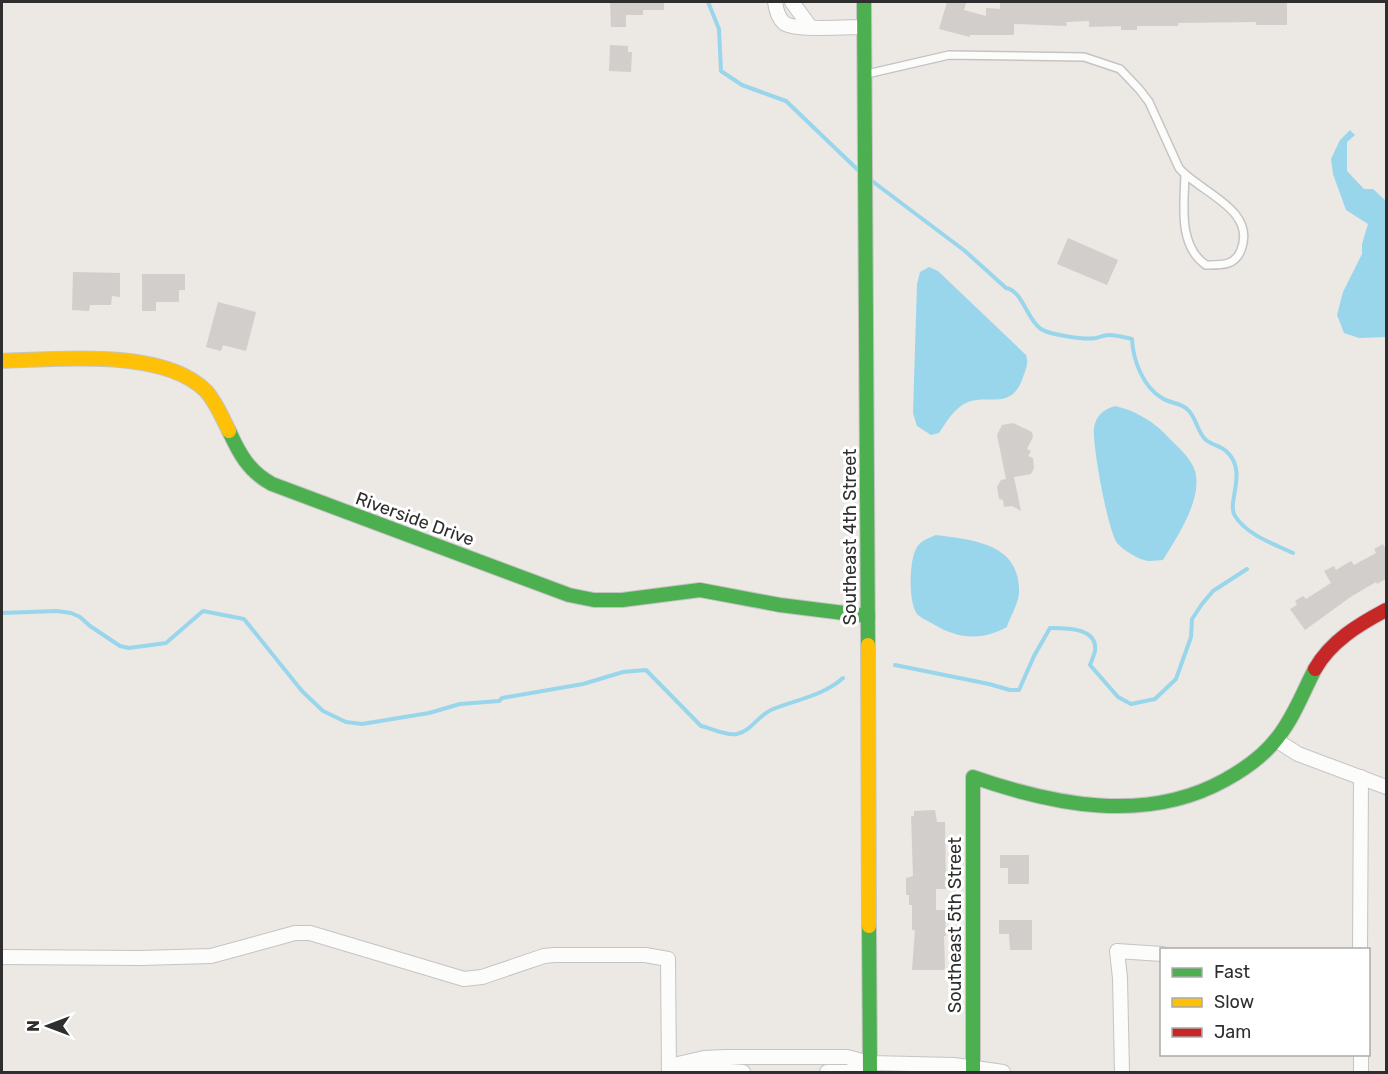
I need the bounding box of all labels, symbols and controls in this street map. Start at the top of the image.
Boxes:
street label: Southeast 4th Street [839,449,861,625]
street label: Riverside Drive [353,487,477,551]
street label: Southeast 5th Street [944,837,966,1013]
legend [1160,948,1370,1056]
text: Fast [1214,961,1250,983]
text: Slow [1214,991,1254,1013]
north arrow [18,996,78,1056]
text: N [24,1020,43,1032]
text: Jam [1214,1021,1251,1043]

